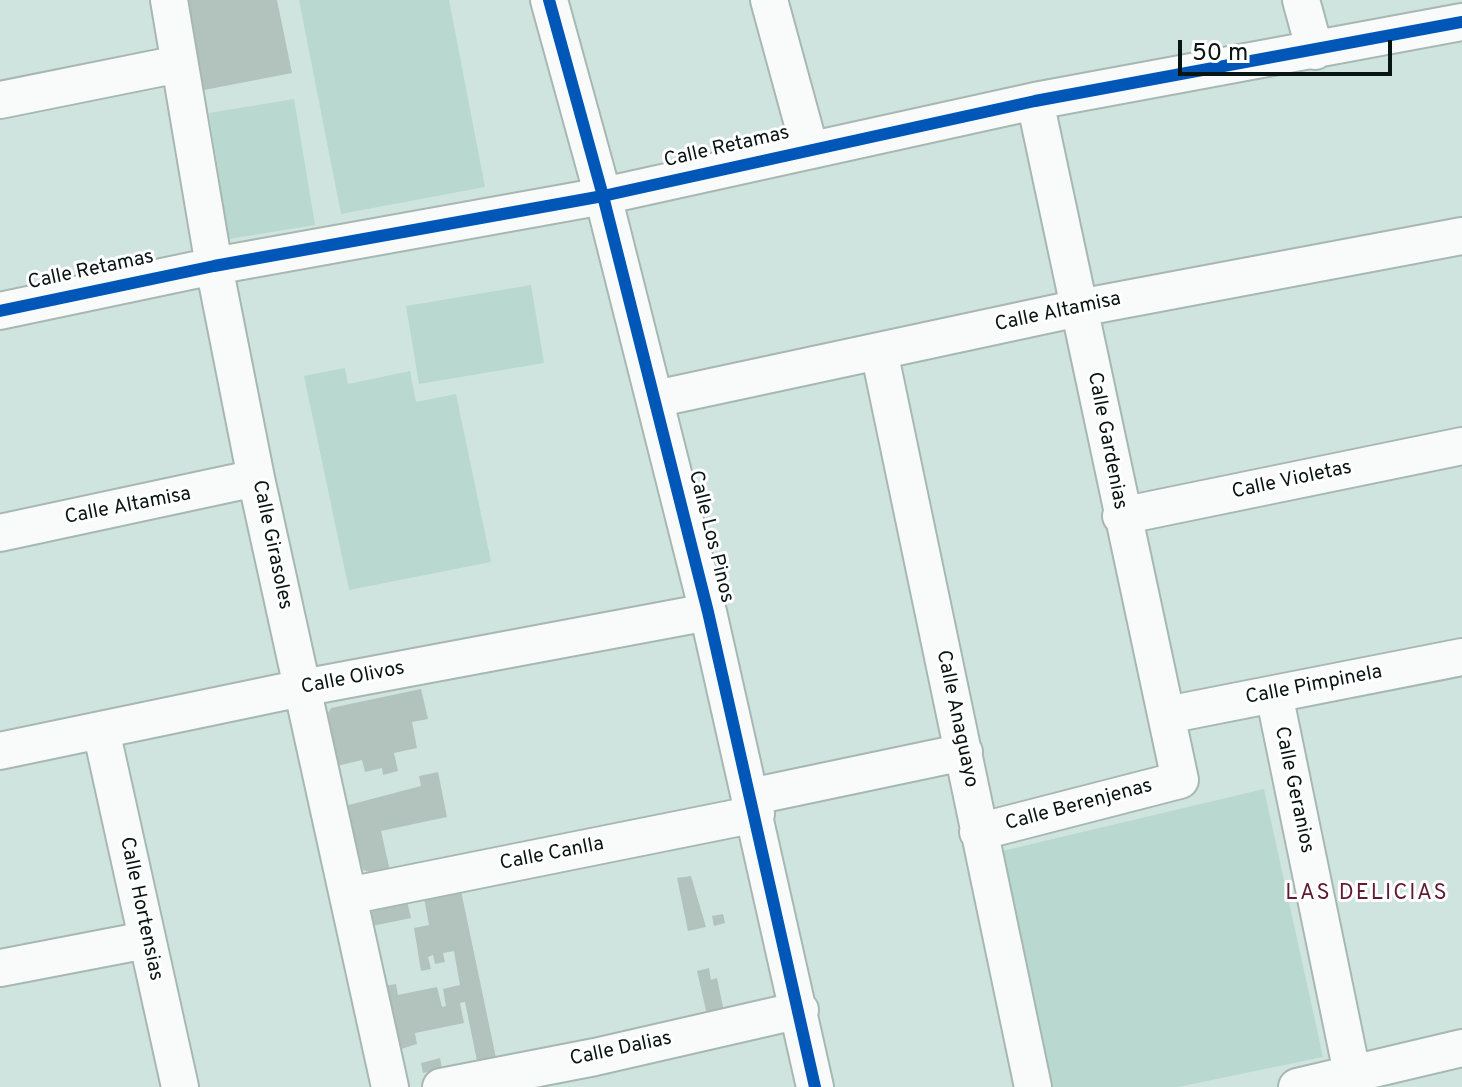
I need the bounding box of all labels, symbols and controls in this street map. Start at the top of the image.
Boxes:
scale bar [1182,24,1396,74]
text: 50 m [1192,39,1248,69]
street label: Calle Retamas [662,122,792,174]
street label: Calle Retamas [26,246,156,296]
street label: Calle Altamisa [993,288,1123,338]
street label: Calle Gardenias [1081,370,1131,512]
street label: Calle Violetas [1230,457,1354,505]
street label: Calle Los Pinos [682,469,738,605]
street label: Calle Girasoles [246,478,296,612]
street label: Calle Altamisa [63,483,193,531]
street label: Calle Anaguayo [930,648,982,790]
street label: Calle Olivos [299,657,407,701]
street label: Calle Pimpinela [1244,661,1384,711]
street label: Calle Geranios [1268,724,1318,856]
street label: Calle Berenjenas [1003,775,1155,837]
street label: Calle Canlla [498,833,606,877]
street label: Calle Hortensias [113,835,167,983]
district label: LAS DELICIAS [1285,882,1449,908]
street label: Calle Dalias [568,1028,674,1072]

